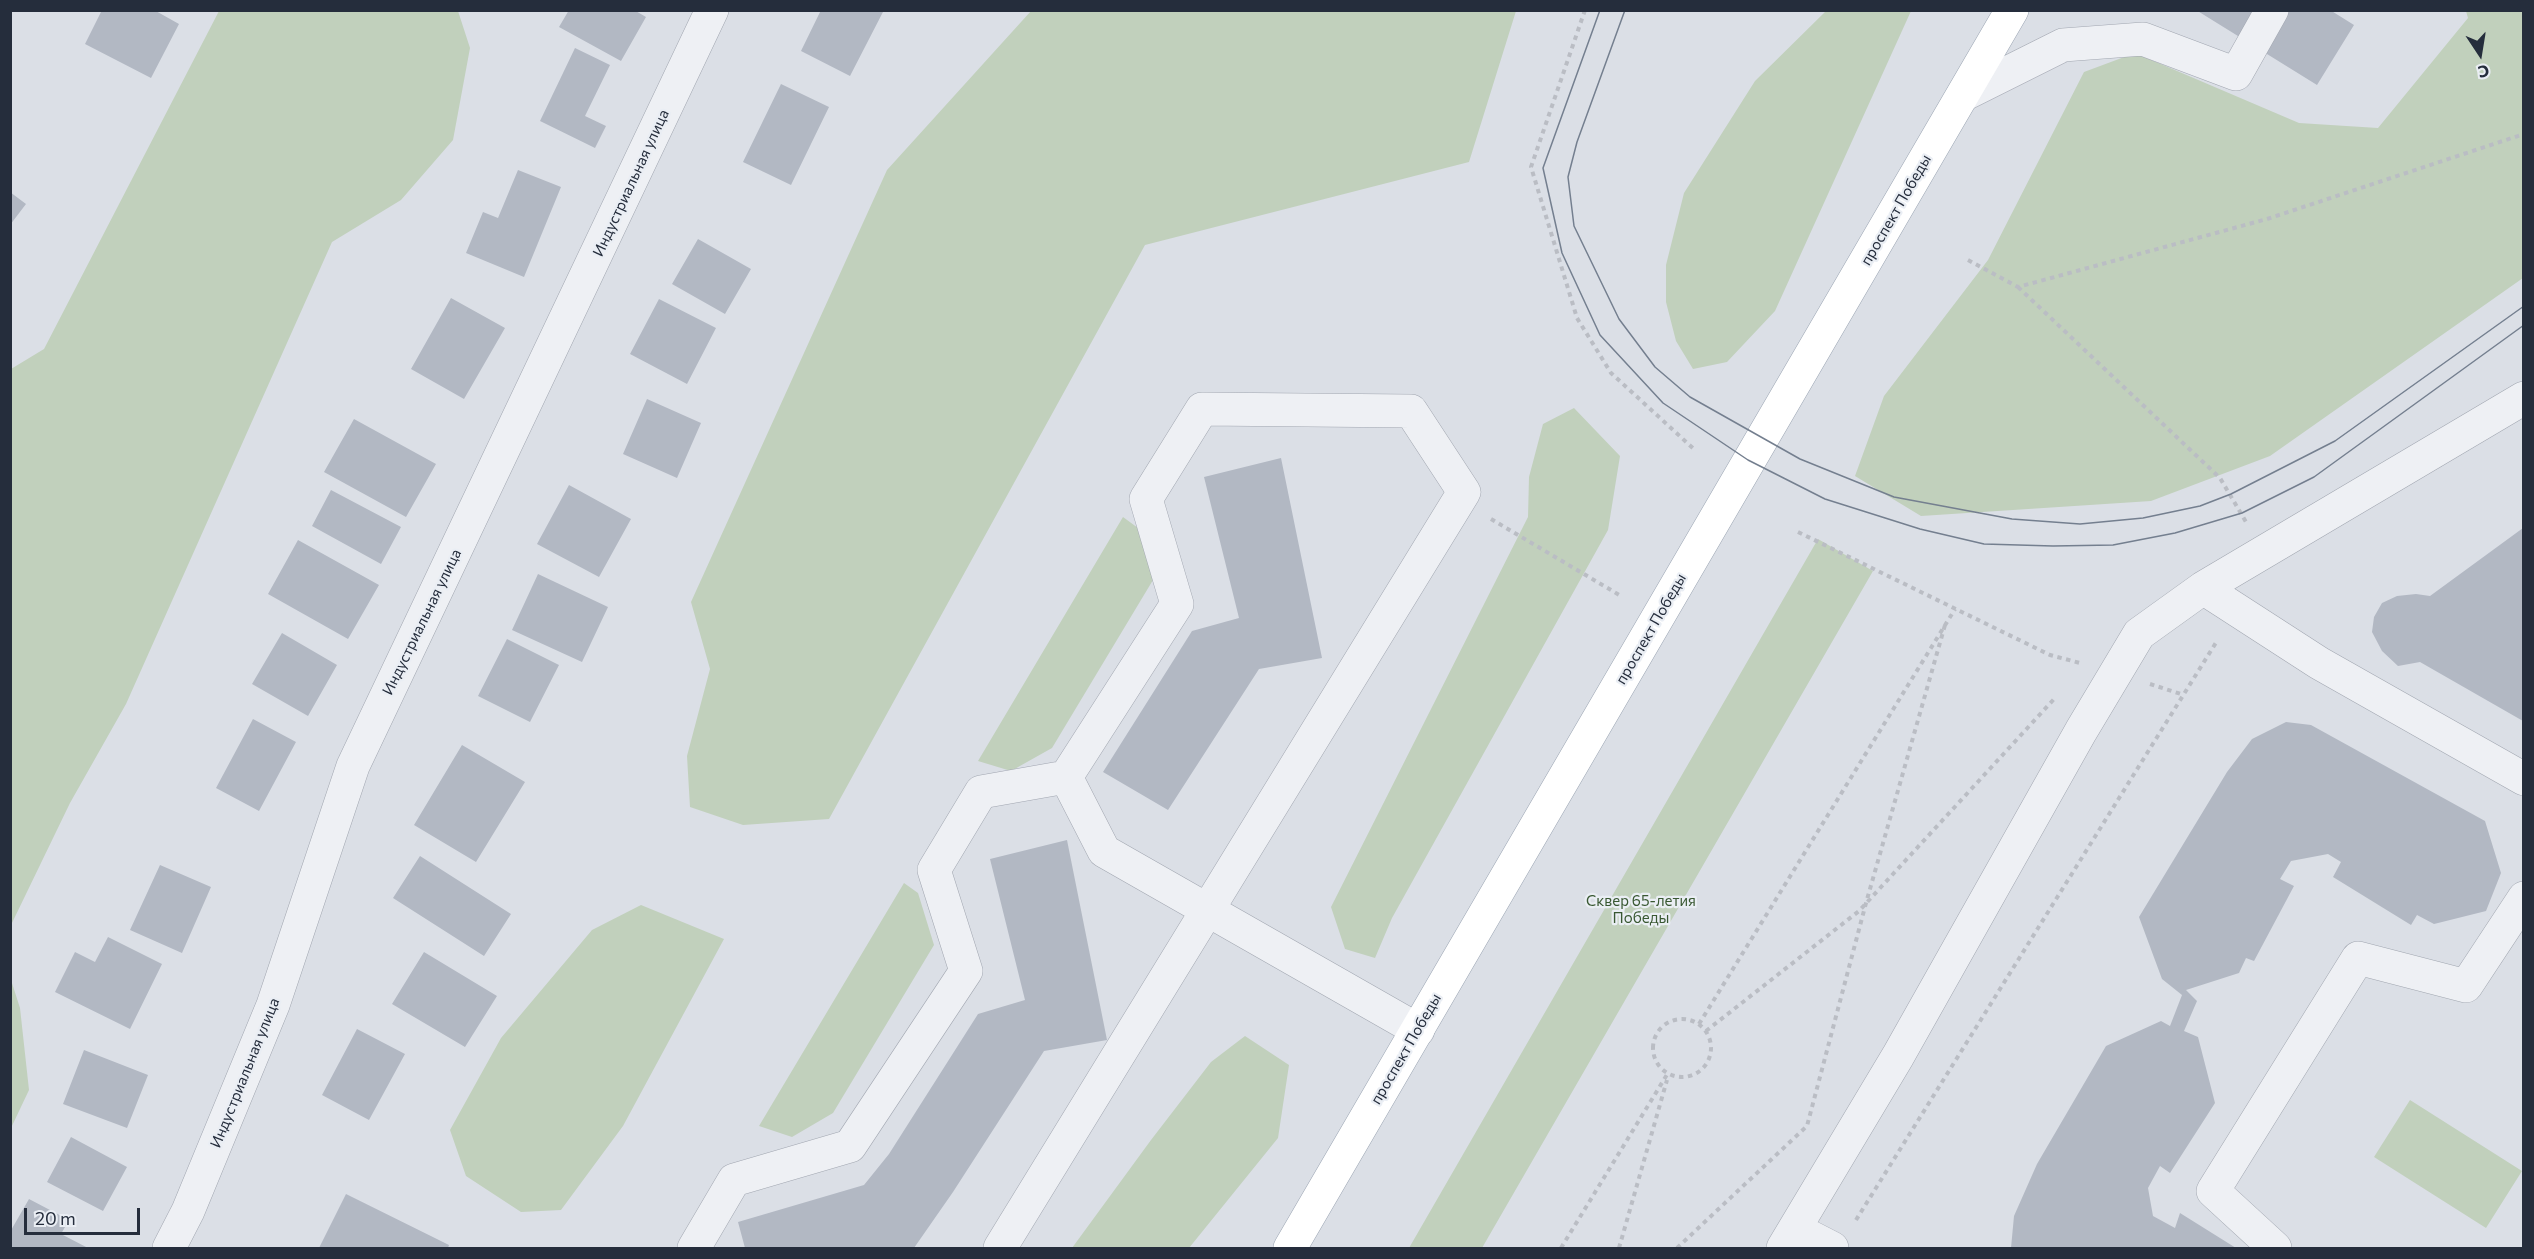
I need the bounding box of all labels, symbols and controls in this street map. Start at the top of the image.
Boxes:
north arrow [2450,24,2510,84]
text: С [2477,62,2491,83]
street label: Индустриальная улица [589,107,673,259]
street label: проспект Победы [1857,151,1935,269]
street label: Индустриальная улица [379,546,465,698]
street label: проспект Победы [1612,570,1690,688]
park label: Сквер 65-летия Победы [1586,892,1696,927]
street label: проспект Победы [1367,990,1445,1108]
street label: Индустриальная улица [207,995,283,1151]
scale bar [27,1196,142,1234]
text: 20 m [35,1207,76,1229]

